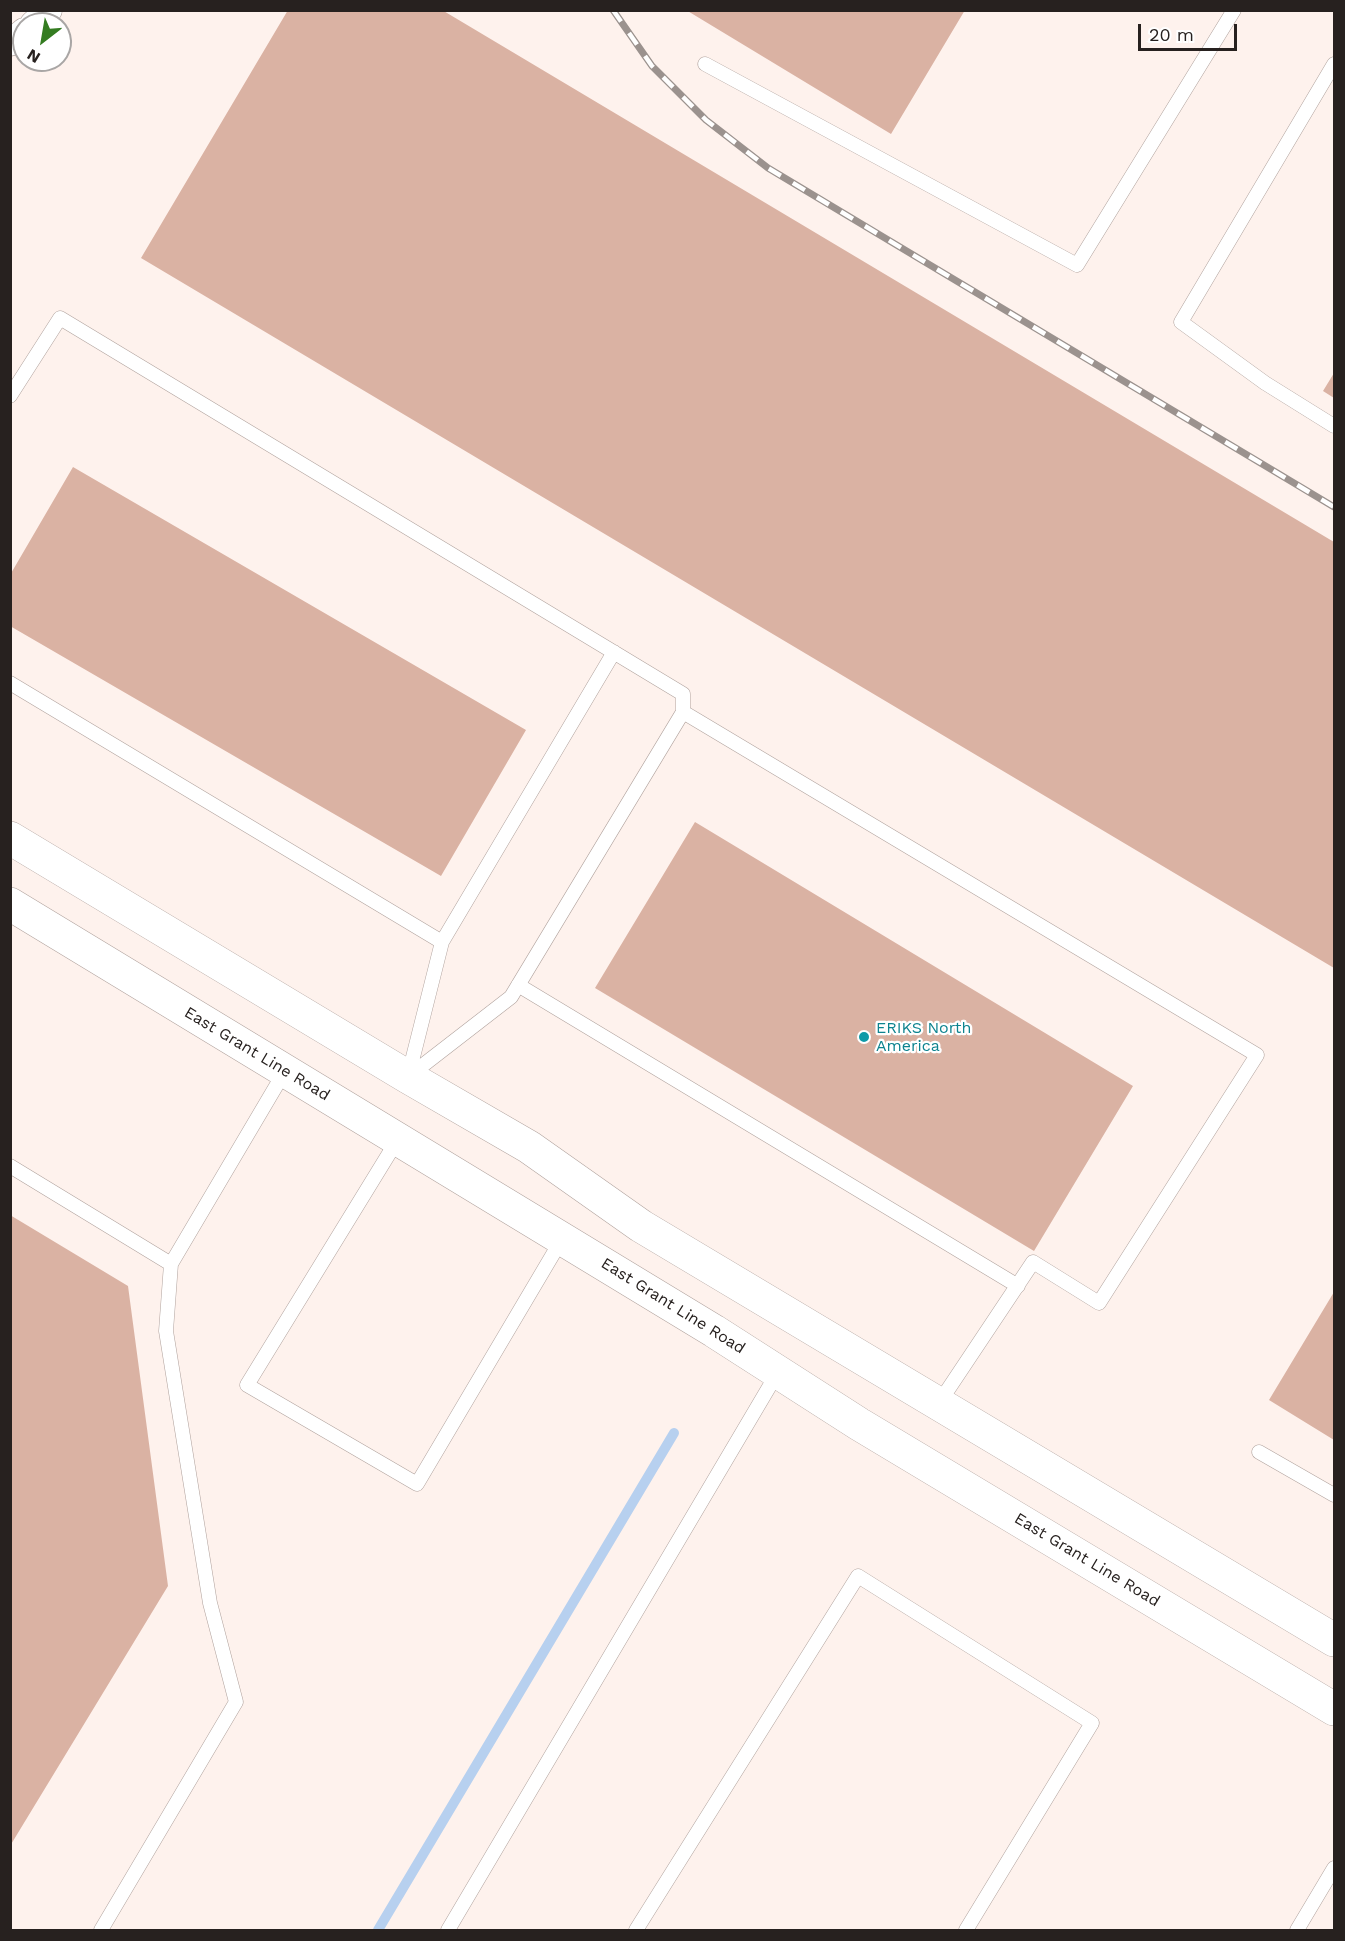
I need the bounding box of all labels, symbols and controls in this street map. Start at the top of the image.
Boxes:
north arrow [12,12,72,72]
scale bar [1141,12,1240,50]
text: 20 m [1149,24,1194,45]
text: N [24,45,43,67]
street label: East Grant Line Road [181,1003,333,1105]
place label: ERIKS North America [876,1018,971,1056]
marker: ERIKS North America [857,1030,871,1044]
street label: East Grant Line Road [597,1254,749,1358]
street label: East Grant Line Road [1011,1509,1163,1611]

